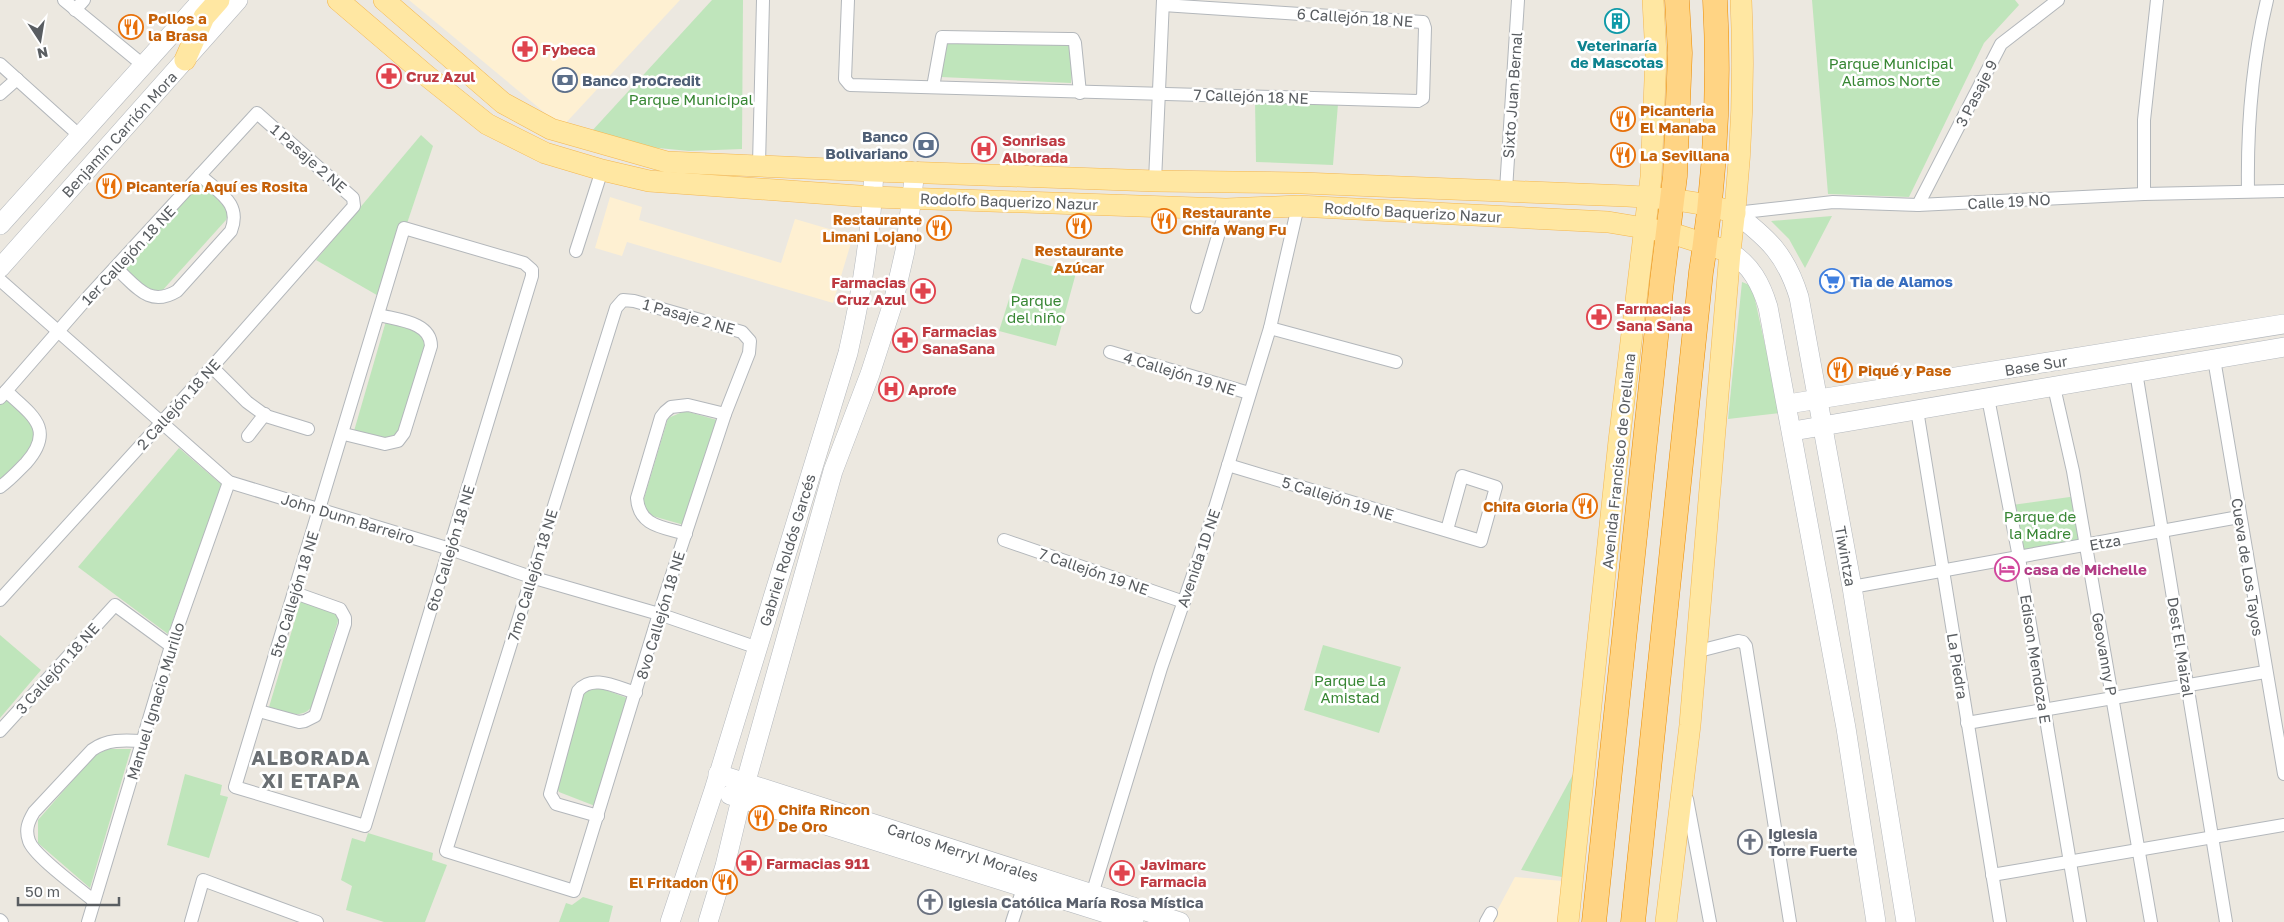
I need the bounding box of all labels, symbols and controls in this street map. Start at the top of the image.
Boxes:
street label: 6 Callejón 18 NE [1296,4,1414,30]
building icon: Veterinaría de Mascotas [1604,8,1630,34]
place label: Pollos a la Brasa [148,9,208,44]
restaurant icon: Pollos a la Brasa [118,14,144,40]
north arrow [15,15,65,65]
street label: Sixto Juan Bernal [1499,31,1525,159]
pharmacy icon: Fybeca [512,36,538,62]
place label: Veterinaría de Mascotas [1571,36,1663,71]
place label: Fybeca [542,40,596,58]
text: N [36,44,50,63]
park label: Parque Municipal Alamos Norte [1829,54,1953,89]
street label: 3 Pasaje 9 [1951,57,2001,129]
pharmacy icon: Cruz Azul [376,63,402,89]
street label: Benjamín Carrión Mora [58,67,180,201]
place label: Cruz Azul [406,67,475,85]
bank icon: Banco ProCredit [552,67,578,93]
place label: Banco ProCredit [582,71,701,89]
street label: 7 Callejón 18 NE [1193,85,1309,107]
park label: Parque Municipal [629,90,753,108]
place label: Picanteria El Manaba [1640,101,1716,136]
restaurant icon: Picanteria El Manaba [1610,106,1636,132]
street label: 1 Pasaje 2 NE [267,120,351,196]
place label: Banco Bolivariano [825,127,908,162]
place label: Sonrisas Alborada [1002,131,1068,166]
bank icon: Banco Bolivariano [913,132,939,158]
hospital icon: Sonrisas Alborada [971,136,997,162]
restaurant icon: La Sevillana [1610,142,1636,168]
place label: La Sevillana [1640,146,1730,164]
restaurant icon: Picantería Aquí es Rosita [96,173,122,199]
place label: Picantería Aquí es Rosita [126,177,308,195]
street label: Rodolfo Baquerizo Nazur [920,189,1098,213]
street label: Calle 19 NO [1967,190,2051,212]
street label: Rodolfo Baquerizo Nazur [1324,198,1503,226]
street label: 1er Callejón 18 NE [77,202,179,308]
place label: Restaurante Chifa Wang Fu [1182,203,1286,238]
restaurant icon: Restaurante Chifa Wang Fu [1151,208,1177,234]
place label: Restaurante Limani Lojano [822,210,922,245]
restaurant icon: Restaurante Azúcar [1066,213,1092,239]
restaurant icon: Restaurante Limani Lojano [926,215,952,241]
place label: Restaurante Azúcar [1034,241,1124,276]
supermarket icon: Tia de Alamos [1819,268,1845,294]
place label: Tia de Alamos [1850,272,1953,290]
place label: Farmacias Cruz Azul [831,273,906,308]
pharmacy icon: Farmacias Cruz Azul [910,278,936,304]
park label: Parque del niño [1007,291,1065,326]
street label: 1 Pasaje 2 NE [641,294,737,338]
place label: Farmacias Sana Sana [1616,299,1693,334]
pharmacy icon: Farmacias Sana Sana [1586,304,1612,330]
place label: Farmacias SanaSana [922,322,997,357]
pharmacy icon: Farmacias SanaSana [892,327,918,353]
street label: 4 Callejón 19 NE [1122,347,1238,399]
street label: Base Sur [2003,351,2069,379]
street label: Avenida Francisco de Orellana [1598,352,1638,570]
street label: 2 Callejón 18 NE [133,355,223,453]
restaurant icon: Piqué y Pase [1827,357,1853,383]
place label: Piqué y Pase [1858,361,1952,379]
hospital icon: Aprofe [878,376,904,402]
place label: Aprofe [908,380,957,398]
street label: Gabriel Roldós Garcés [755,471,819,628]
street label: 5 Callejón 19 NE [1280,472,1396,524]
street label: 6to Callejón 18 NE [422,483,478,613]
street label: John Dunn Barreiro [279,489,417,547]
restaurant icon: Chifa Gloria [1572,493,1598,519]
place label: Chifa Gloria [1483,497,1568,515]
street label: Cueva de Los Tayos [2228,497,2268,637]
street label: 7mo Callejón 18 NE [503,507,561,643]
street label: Avenida 1D NE [1173,507,1223,609]
park label: Parque de la Madre [2004,507,2077,542]
street label: Tiwintza [1832,524,1860,588]
street label: 5to Callejón 18 NE [266,529,322,659]
street label: Etza [2088,530,2122,554]
street label: 7 Callejón 19 NE [1037,544,1151,598]
street label: 8vo Callejón 18 NE [632,549,688,681]
hotel icon: casa de Michelle [1994,556,2020,582]
place label: casa de Michelle [2024,560,2147,578]
street label: Edison Mendoza E [2017,593,2055,725]
street label: Dest El Maizal [2164,596,2198,698]
street label: Geovanny P [2089,611,2121,697]
street label: 3 Callejón 18 NE [11,619,103,717]
street label: Manuel Ignacio Murillo [122,620,188,782]
street label: La Piedra [1944,632,1972,700]
park label: Parque La Amistad [1314,671,1386,706]
district label: ALBORADA XI ETAPA [251,745,371,792]
place label: Chifa Rincon De Oro [778,800,870,835]
restaurant icon: Chifa Rincon De Oro [748,805,774,831]
street label: Carlos Merryl Morales [885,819,1041,885]
place label: Iglesia Torre Fuerte [1768,824,1857,859]
church icon: Iglesia Torre Fuerte [1737,829,1763,855]
pharmacy icon: Farmacias 911 [736,850,762,876]
place label: Farmacias 911 [766,854,870,872]
place label: Javimarc Farmacia [1140,855,1207,890]
pharmacy icon: Javimarc Farmacia [1109,860,1135,886]
restaurant icon: El Fritadon [712,869,738,895]
place label: El Fritadon [629,873,708,891]
scale bar [18,874,119,906]
text: 50 m [25,882,60,900]
church icon: Iglesia Católica María Rosa Mística [917,889,943,915]
place label: Iglesia Católica María Rosa Mística [948,893,1204,911]

